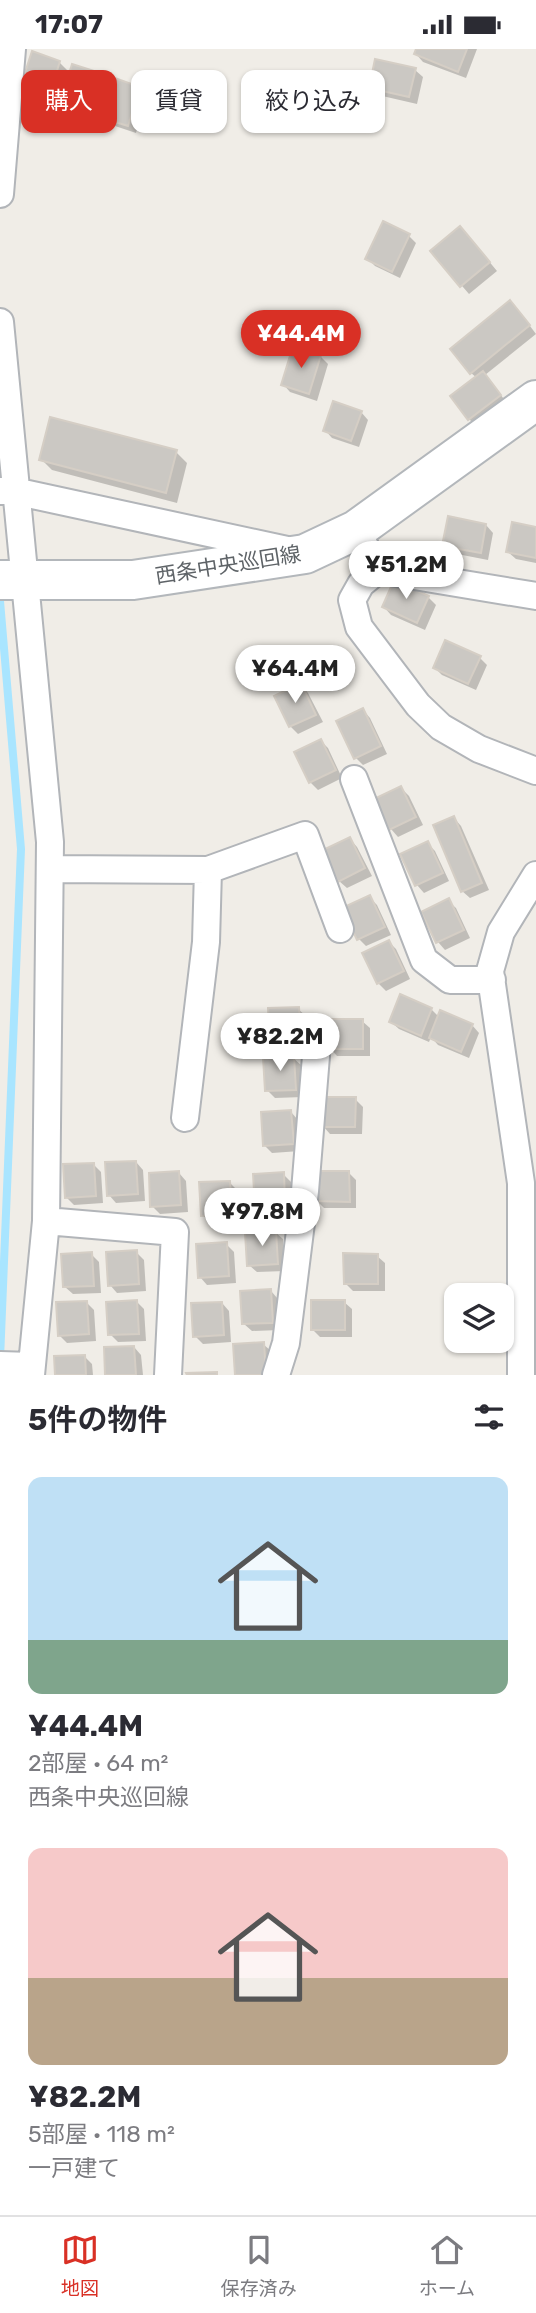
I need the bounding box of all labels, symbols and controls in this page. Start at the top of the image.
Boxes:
text: 17:07 [35,9,103,40]
chip: 購入 [21,70,117,133]
chip: 賃貸 [131,70,227,133]
chip: 絞り込み [241,70,385,133]
pin: ¥44.4M [244,311,358,370]
text: ¥44.4M [257,319,345,347]
street label: 西条中央巡回線 [153,541,302,588]
pin: ¥51.2M [349,541,463,601]
text: ¥51.2M [365,550,447,578]
pin: ¥64.4M [238,645,352,705]
text: ¥64.4M [251,654,339,682]
pin: ¥82.2M [223,1013,337,1073]
text: ¥82.2M [237,1022,323,1050]
pin: ¥97.8M [205,1189,319,1248]
text: ¥97.8M [220,1197,304,1225]
map controls [444,1283,514,1353]
button: layers [444,1283,514,1353]
icon: filters [470,1398,508,1436]
text: 5件の物件 [28,1402,167,1438]
icon: home [205,1523,331,1649]
text: ¥44.4M [28,1708,143,1744]
text: 2部屋 · 64 m² [28,1749,168,1777]
text: 西条中央巡回線 [28,1783,189,1811]
icon: home [205,1894,331,2020]
text: ¥82.2M [28,2079,141,2115]
text: 5部屋 · 118 m² [28,2120,175,2148]
text: 一戸建て [28,2154,120,2182]
tab: 地図 [61,2231,99,2300]
tab: 保存済み [221,2231,297,2300]
tab: ホーム [419,2231,475,2300]

